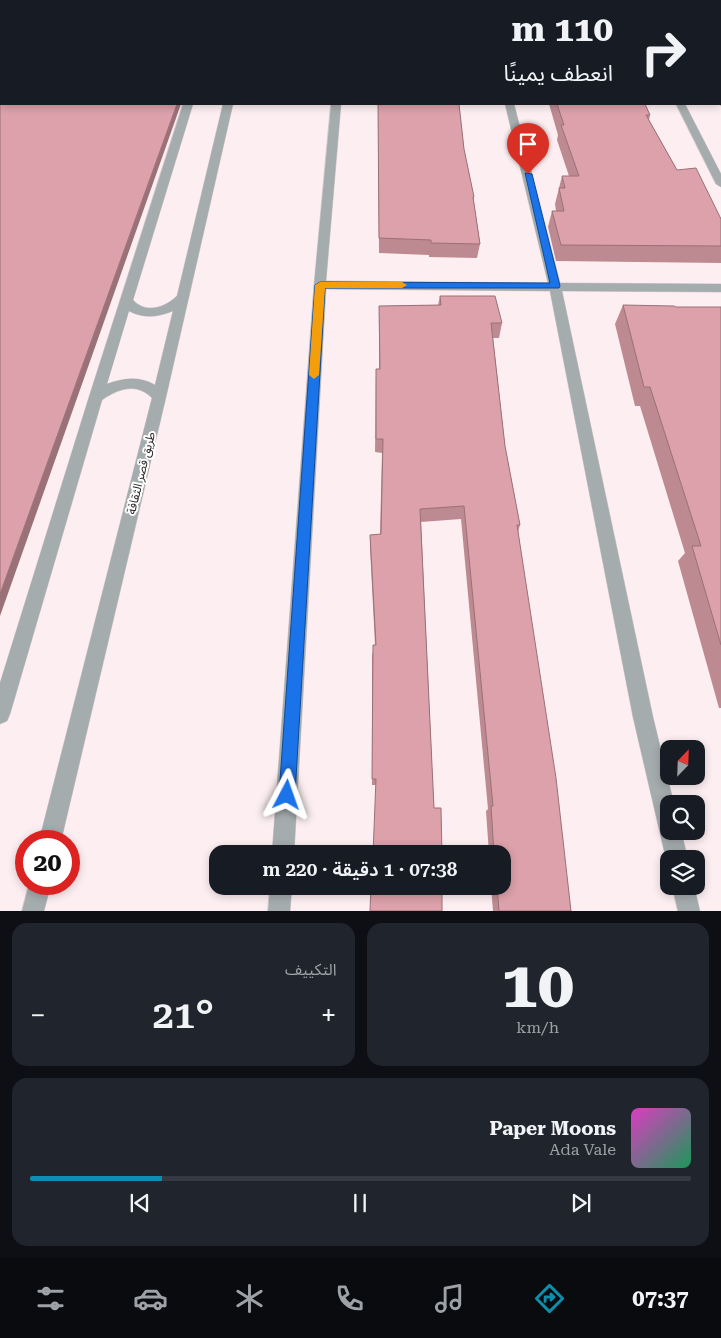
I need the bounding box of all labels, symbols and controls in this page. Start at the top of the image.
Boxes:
text: 110 m [512,9,613,50]
icon: right [631,20,696,85]
text: انعطف يمينًا [504,61,613,86]
pin [507,123,549,174]
icon: arrive [514,130,542,158]
street label: طريق قصر الثقافة [124,430,159,516]
north arrow [660,740,705,785]
map controls [660,740,705,895]
position arrow [260,768,312,820]
button: search [660,795,705,840]
speed limit sign: 20 [15,830,80,895]
button: layers [660,850,705,895]
text: 07:38 · 1 دقيقة · 220 m [263,858,457,881]
text: 10 [501,947,574,1023]
text: التكييف [285,960,337,979]
text: 21° [153,993,214,1037]
text: − [30,999,46,1032]
text: + [321,999,337,1032]
text: km/h [516,1018,559,1037]
text: Paper Moons [489,1117,616,1140]
text: Ada Vale [549,1140,616,1159]
icon: previous [126,1189,154,1217]
icon: pause [346,1189,374,1217]
icon: next [567,1189,595,1217]
icon: filters [33,1281,68,1316]
icon: car [133,1281,168,1316]
icon: climate [232,1281,267,1316]
icon: phone [332,1281,367,1316]
icon: music [432,1281,467,1316]
icon: directions [532,1281,567,1316]
text: 07:37 [632,1286,689,1311]

